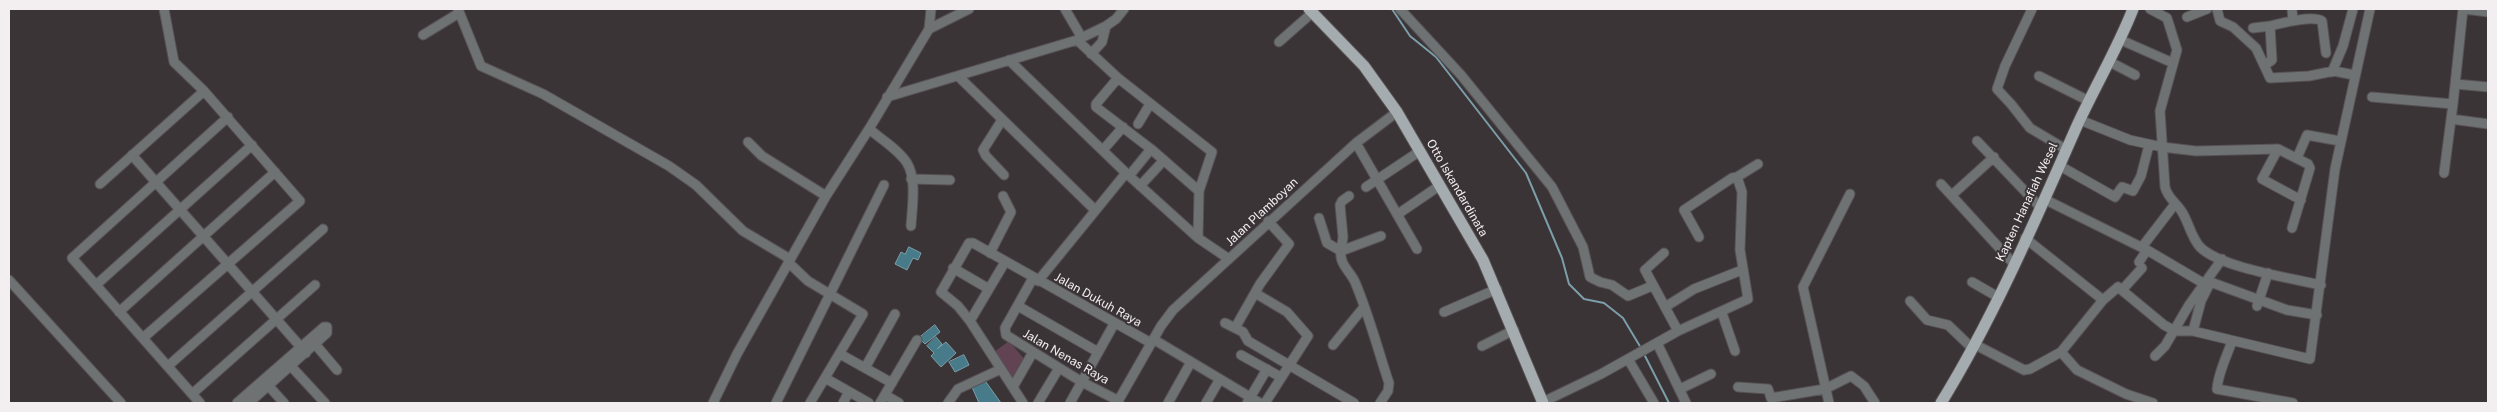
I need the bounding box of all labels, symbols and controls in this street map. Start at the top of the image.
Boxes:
street label: Otto Iskandardinata [1423,137,1491,239]
street label: Kapten Hanafiah Wesel [1993,140,2061,264]
street label: Jalan Plamboyan [1223,175,1301,249]
street label: Jalan Dukuh Raya [1052,270,1144,330]
street label: Jalan Nenas Raya [1020,327,1112,387]

